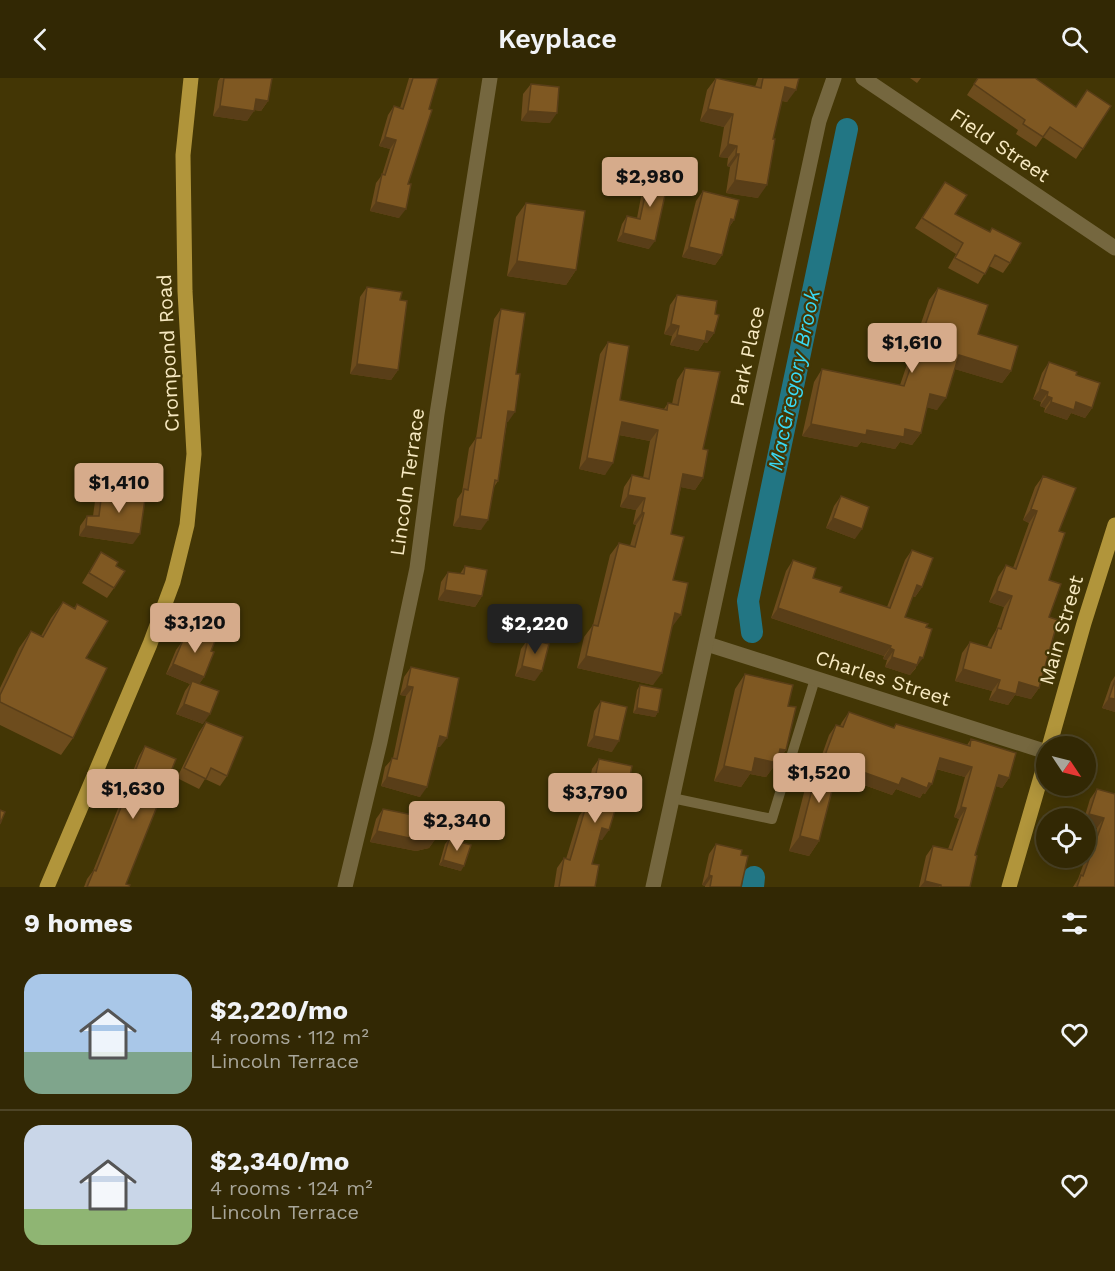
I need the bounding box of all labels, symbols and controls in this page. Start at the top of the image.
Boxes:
icon: back [24,23,57,56]
text: Keyplace [498,23,617,55]
icon: search [1058,23,1091,56]
street label: Field Street [946,103,1055,187]
pin: $2,980 [601,157,699,208]
text: $2,980 [616,164,684,188]
street label: Crompond Road [152,274,184,432]
water label: MacGregory Brook [762,286,825,473]
street label: Park Place [725,304,769,408]
pin: $1,610 [863,323,961,374]
text: $1,610 [882,330,942,354]
street label: Lincoln Terrace [385,406,429,558]
pin: $1,410 [70,463,168,514]
text: $1,410 [88,470,150,494]
street label: Main Street [1034,572,1088,688]
pin: $3,120 [146,603,244,654]
pin: $2,220 [486,604,584,655]
text: $3,120 [164,610,226,634]
text: $2,220 [501,611,569,635]
street label: Charles Street [812,645,954,711]
north arrow [1036,736,1096,796]
map controls [1036,736,1096,868]
pin: $1,520 [770,753,868,804]
text: $1,520 [787,760,851,784]
pin: $1,630 [84,769,182,820]
pin: $3,790 [546,773,644,824]
text: $1,630 [101,776,165,800]
text: $3,790 [562,780,628,804]
pin: $2,340 [408,801,506,852]
text: $2,340 [423,808,491,832]
button: locate [1036,808,1096,868]
icon: filters [1058,907,1091,940]
text: 9 homes [24,908,133,938]
text: $2,220/mo [210,995,348,1025]
icon: home [72,998,144,1070]
icon: heart [1058,1018,1091,1051]
text: 4 rooms · 112 m² [210,1025,369,1049]
text: Lincoln Terrace [210,1049,359,1073]
text: $2,340/mo [210,1146,349,1176]
icon: home [72,1149,144,1221]
icon: heart [1058,1169,1091,1202]
text: 4 rooms · 124 m² [210,1176,373,1200]
text: Lincoln Terrace [210,1200,359,1224]

